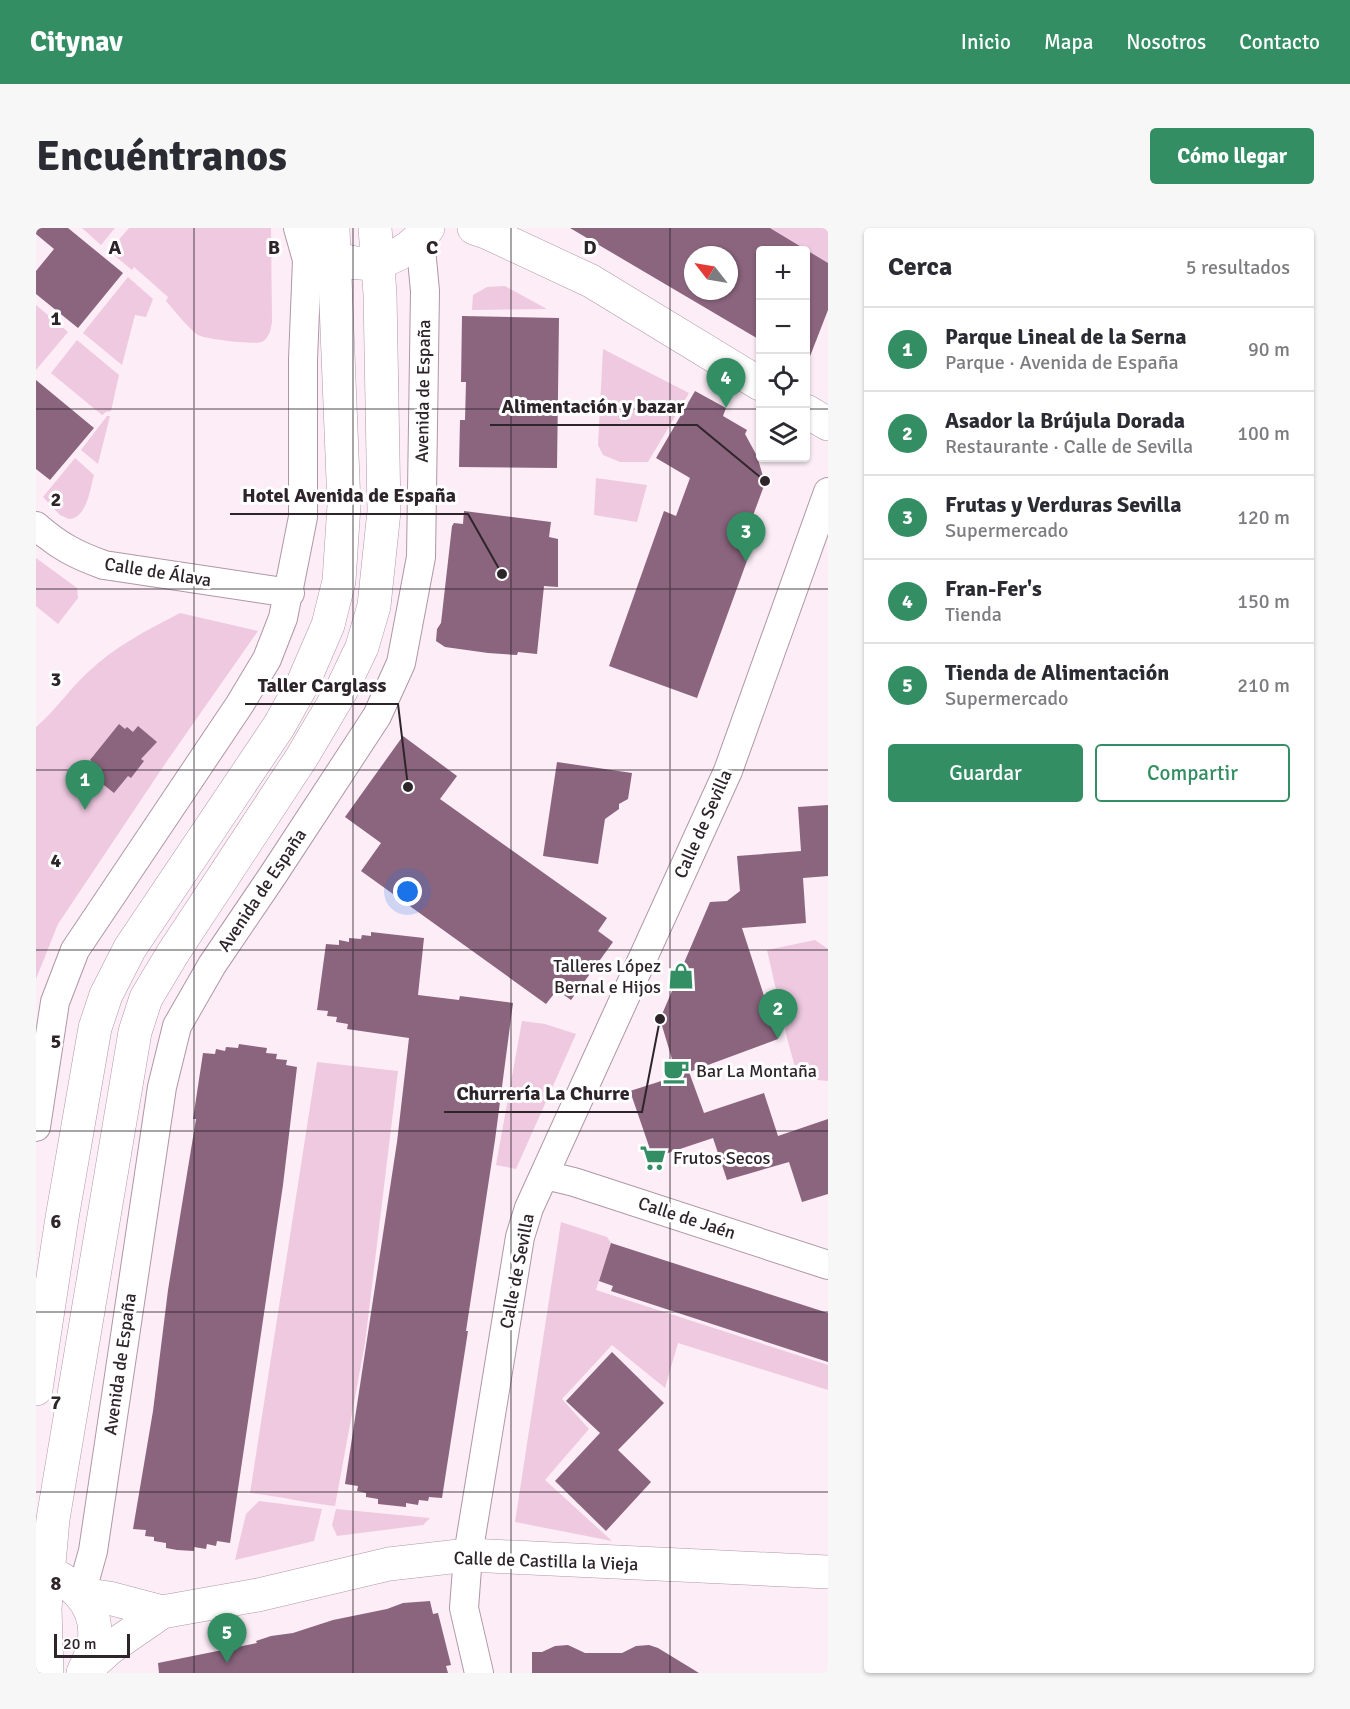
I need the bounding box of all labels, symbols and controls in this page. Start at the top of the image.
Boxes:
text: Citynav [30,25,123,59]
text: Inicio [961,29,1011,55]
text: Mapa [1044,29,1093,55]
text: Nosotros [1126,29,1206,55]
text: Contacto [1239,29,1320,55]
button: Cómo llegar [1150,128,1314,184]
text: Encuéntranos [36,131,287,182]
text: A [109,235,122,260]
text: B [268,235,280,260]
text: C [426,235,438,260]
text: D [583,235,597,260]
north arrow [684,246,738,300]
map controls [756,246,810,462]
button: + [756,246,810,300]
text: Cerca [888,251,952,283]
text: 5 resultados [1186,255,1290,280]
button: − [756,300,810,354]
text: 1 [51,306,62,331]
street label: Avenida de España [411,319,435,463]
text: Parque Lineal de la Serna [945,323,1187,350]
text: 1 [902,337,913,362]
text: 90 m [1248,337,1290,362]
text: Parque · Avenida de España [945,350,1179,375]
button: locate [756,354,810,408]
pin: 4 [706,358,746,408]
callout: Alimentación y bazar [490,387,697,425]
text: Alimentación y bazar [501,394,685,419]
text: Asador la Brújula Dorada [945,407,1185,434]
button: layers [756,408,810,462]
text: 2 [902,421,913,446]
text: 100 m [1237,421,1290,446]
text: Restaurante · Calle de Sevilla [945,434,1193,459]
callout: Hotel Avenida de España [230,476,468,514]
text: Hotel Avenida de España [242,483,456,508]
text: 2 [51,487,61,512]
text: Frutas y Verduras Sevilla [945,491,1182,518]
text: 3 [902,505,913,530]
text: 120 m [1237,505,1290,530]
pin: 3 [726,512,766,562]
text: Supermercado [945,518,1068,543]
street label: Calle de Álava [103,553,213,591]
text: Fran-Fer's [945,575,1042,602]
text: 4 [902,589,913,614]
text: 150 m [1237,589,1290,614]
text: Tienda [945,602,1002,627]
text: Tienda de Alimentación [945,659,1169,686]
callout: Taller Carglass [245,666,398,704]
text: 3 [51,667,61,692]
text: Taller Carglass [258,673,386,698]
text: 5 [902,673,913,698]
text: 210 m [1237,673,1290,698]
text: Supermercado [945,686,1068,711]
button: Guardar [888,744,1083,802]
button: Compartir [1095,744,1290,802]
pin: 1 [65,760,104,810]
street label: Calle de Sevilla [669,766,737,882]
street label: Avenida de España [213,824,311,956]
text: 4 [51,848,62,873]
your location [393,877,422,906]
place label: Talleres López Bernal e Hijos [553,955,661,998]
shop icon: Talleres López Bernal e Hijos [666,961,696,991]
pin: 2 [758,990,798,1039]
text: 5 [51,1029,61,1054]
cafe icon: Bar La Montaña [661,1056,691,1086]
place label: Bar La Montaña [696,1060,817,1082]
callout: Churrería La Churre [444,1074,642,1112]
text: Churrería La Churre [456,1081,630,1106]
supermarket icon: Frutos Secos [638,1143,668,1173]
place label: Frutos Secos [673,1147,771,1169]
street label: Calle de Jaén [636,1192,738,1244]
text: 6 [51,1209,62,1234]
street label: Calle de Sevilla [495,1212,539,1330]
street label: Avenida de España [99,1292,141,1436]
text: 7 [51,1390,62,1415]
street label: Calle de Castilla la Vieja [453,1547,639,1575]
text: 8 [51,1571,62,1596]
pin: 5 [208,1614,246,1663]
scale bar [54,1631,130,1658]
text: 20 m [63,1634,97,1654]

